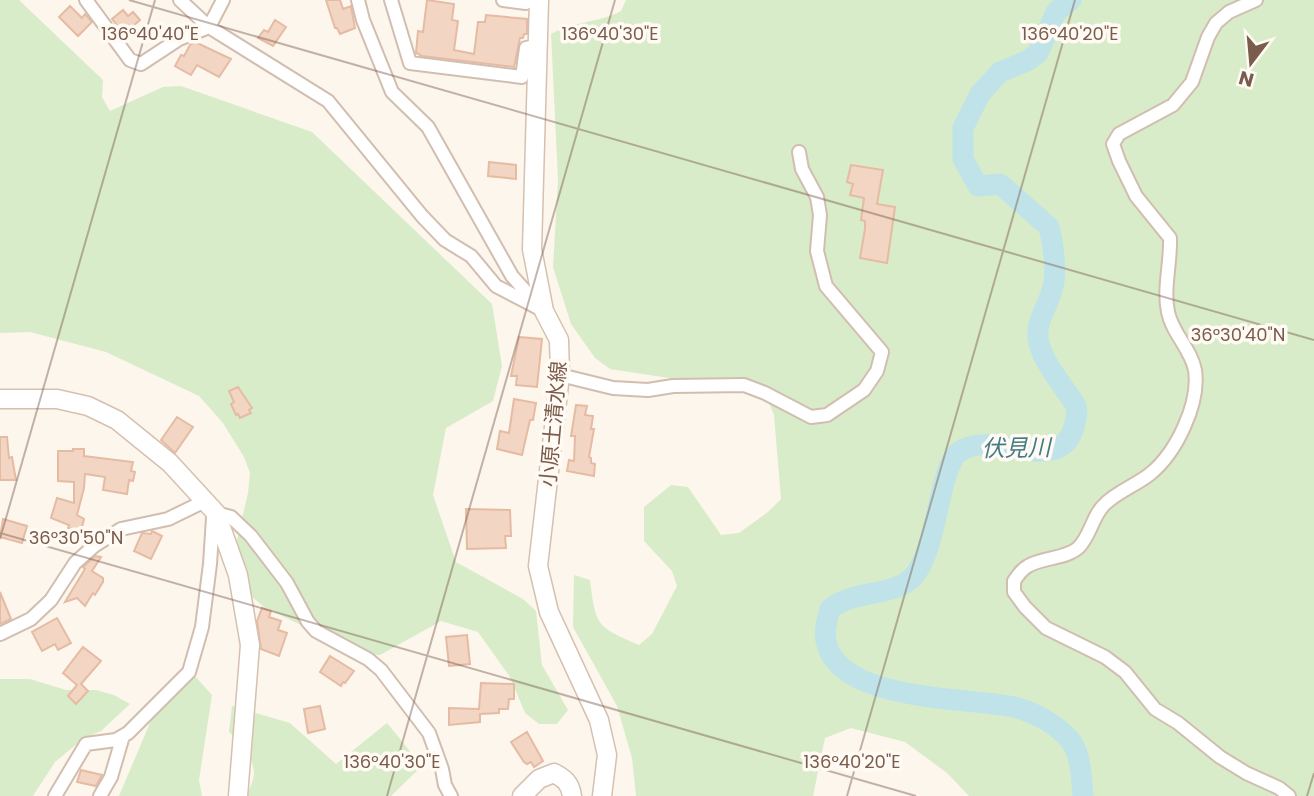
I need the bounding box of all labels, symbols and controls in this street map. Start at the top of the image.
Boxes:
text: 136°40'40"E [101,21,199,46]
text: 136°40'30"E [561,21,659,46]
text: 136°40'20"E [1022,21,1118,46]
north arrow [1216,28,1286,98]
text: N [1236,64,1257,94]
text: 36°30'40"N [1191,322,1285,347]
street label: 小原土清水線 [533,360,573,488]
water label: 伏見川 [981,431,1054,465]
text: 36°30'50"N [29,525,123,550]
text: 136°40'30"E [343,749,441,774]
text: 136°40'20"E [804,749,900,774]

